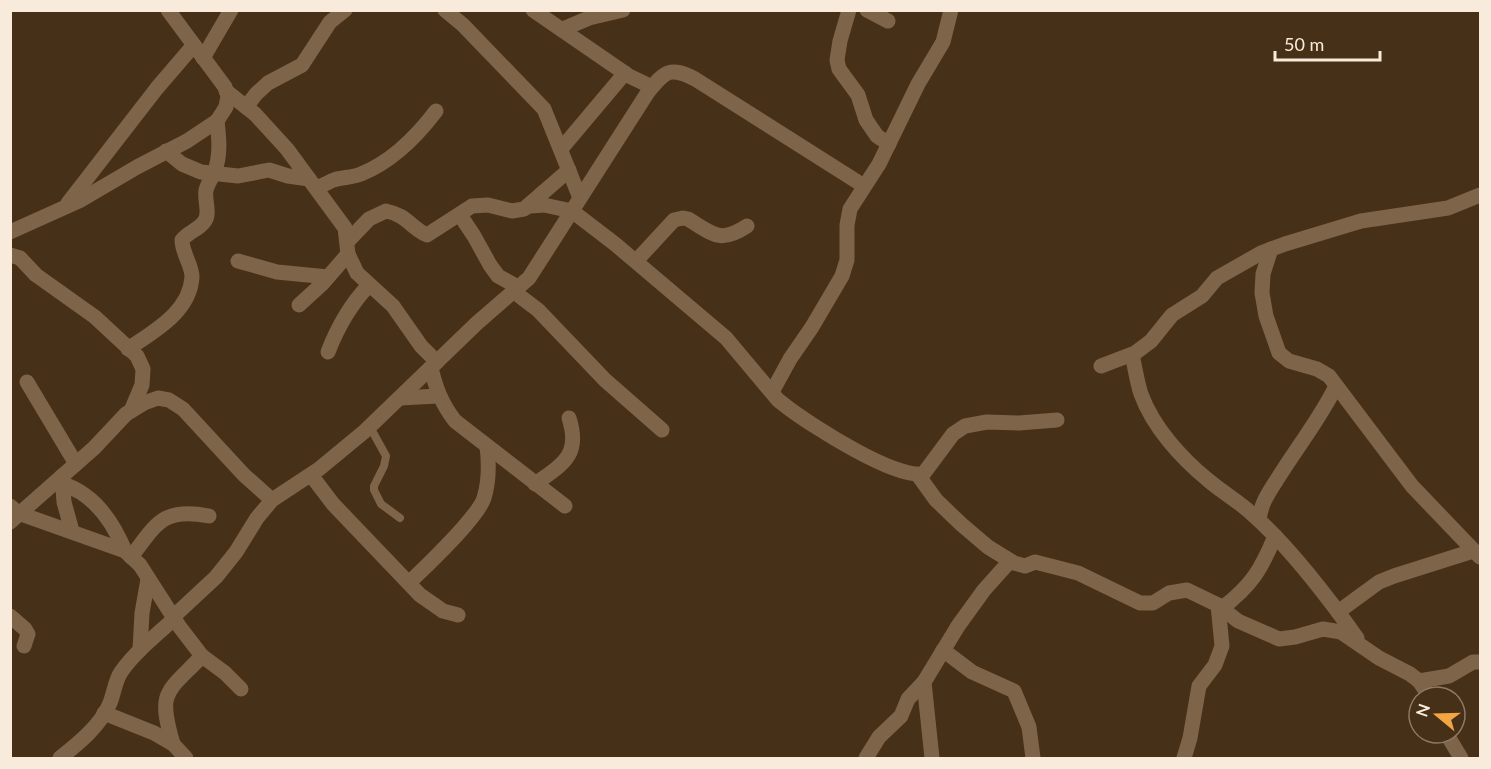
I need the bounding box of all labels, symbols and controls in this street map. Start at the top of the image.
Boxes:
scale bar [1275,24,1380,62]
text: 50 m [1284,33,1324,55]
north arrow [1407,685,1467,745]
text: N [1411,701,1433,719]

